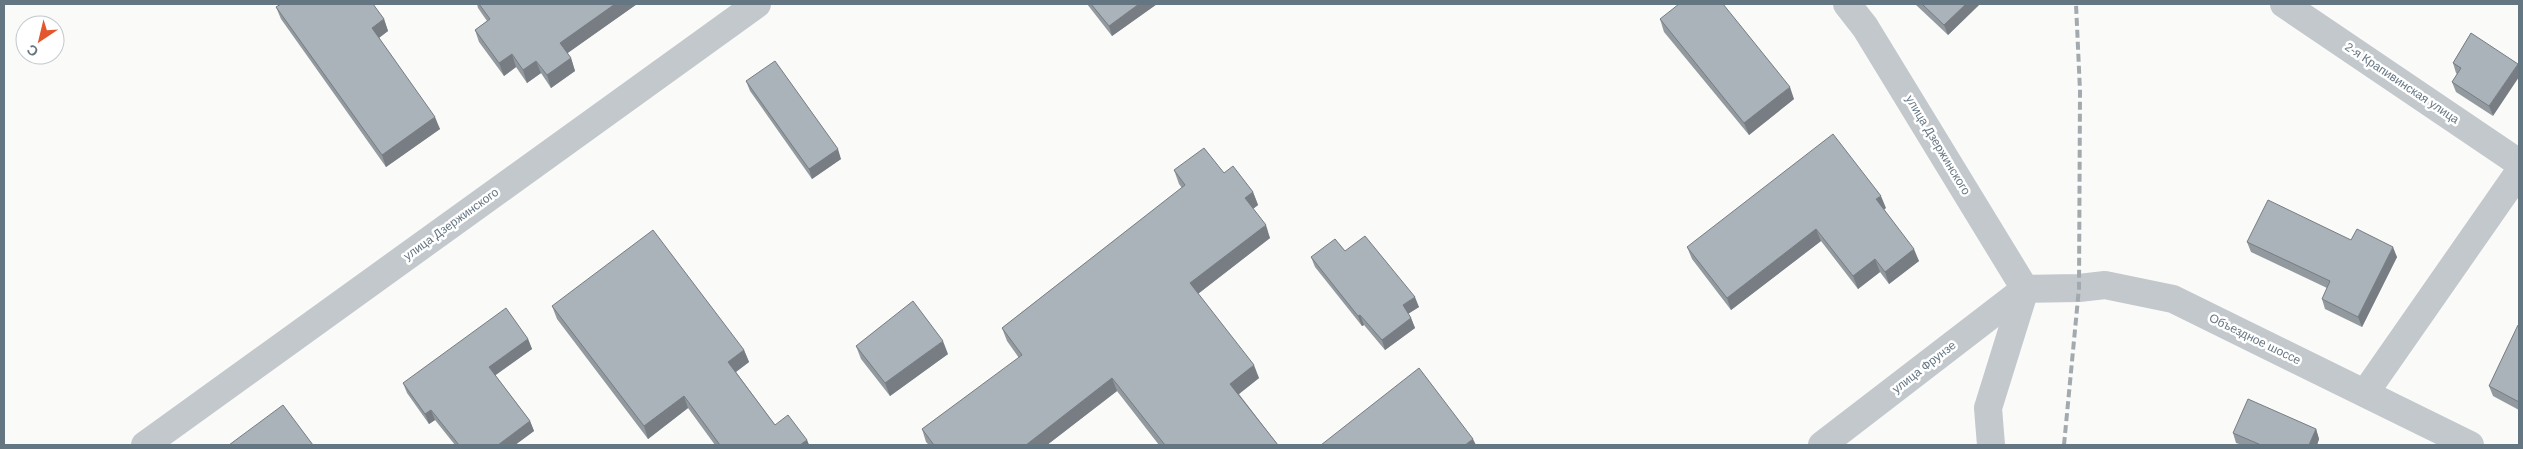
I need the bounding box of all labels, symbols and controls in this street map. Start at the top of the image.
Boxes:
north arrow [15,15,65,65]
street label: 2-я Крапивинская улица [2342,40,2462,127]
text: С [24,41,41,60]
street label: улица Дзержинского [1903,93,1973,198]
street label: улица Дзержинского [401,185,501,263]
street label: Объездное шоссе [2207,311,2303,367]
street label: улица Фрунзе [1889,338,1959,396]

